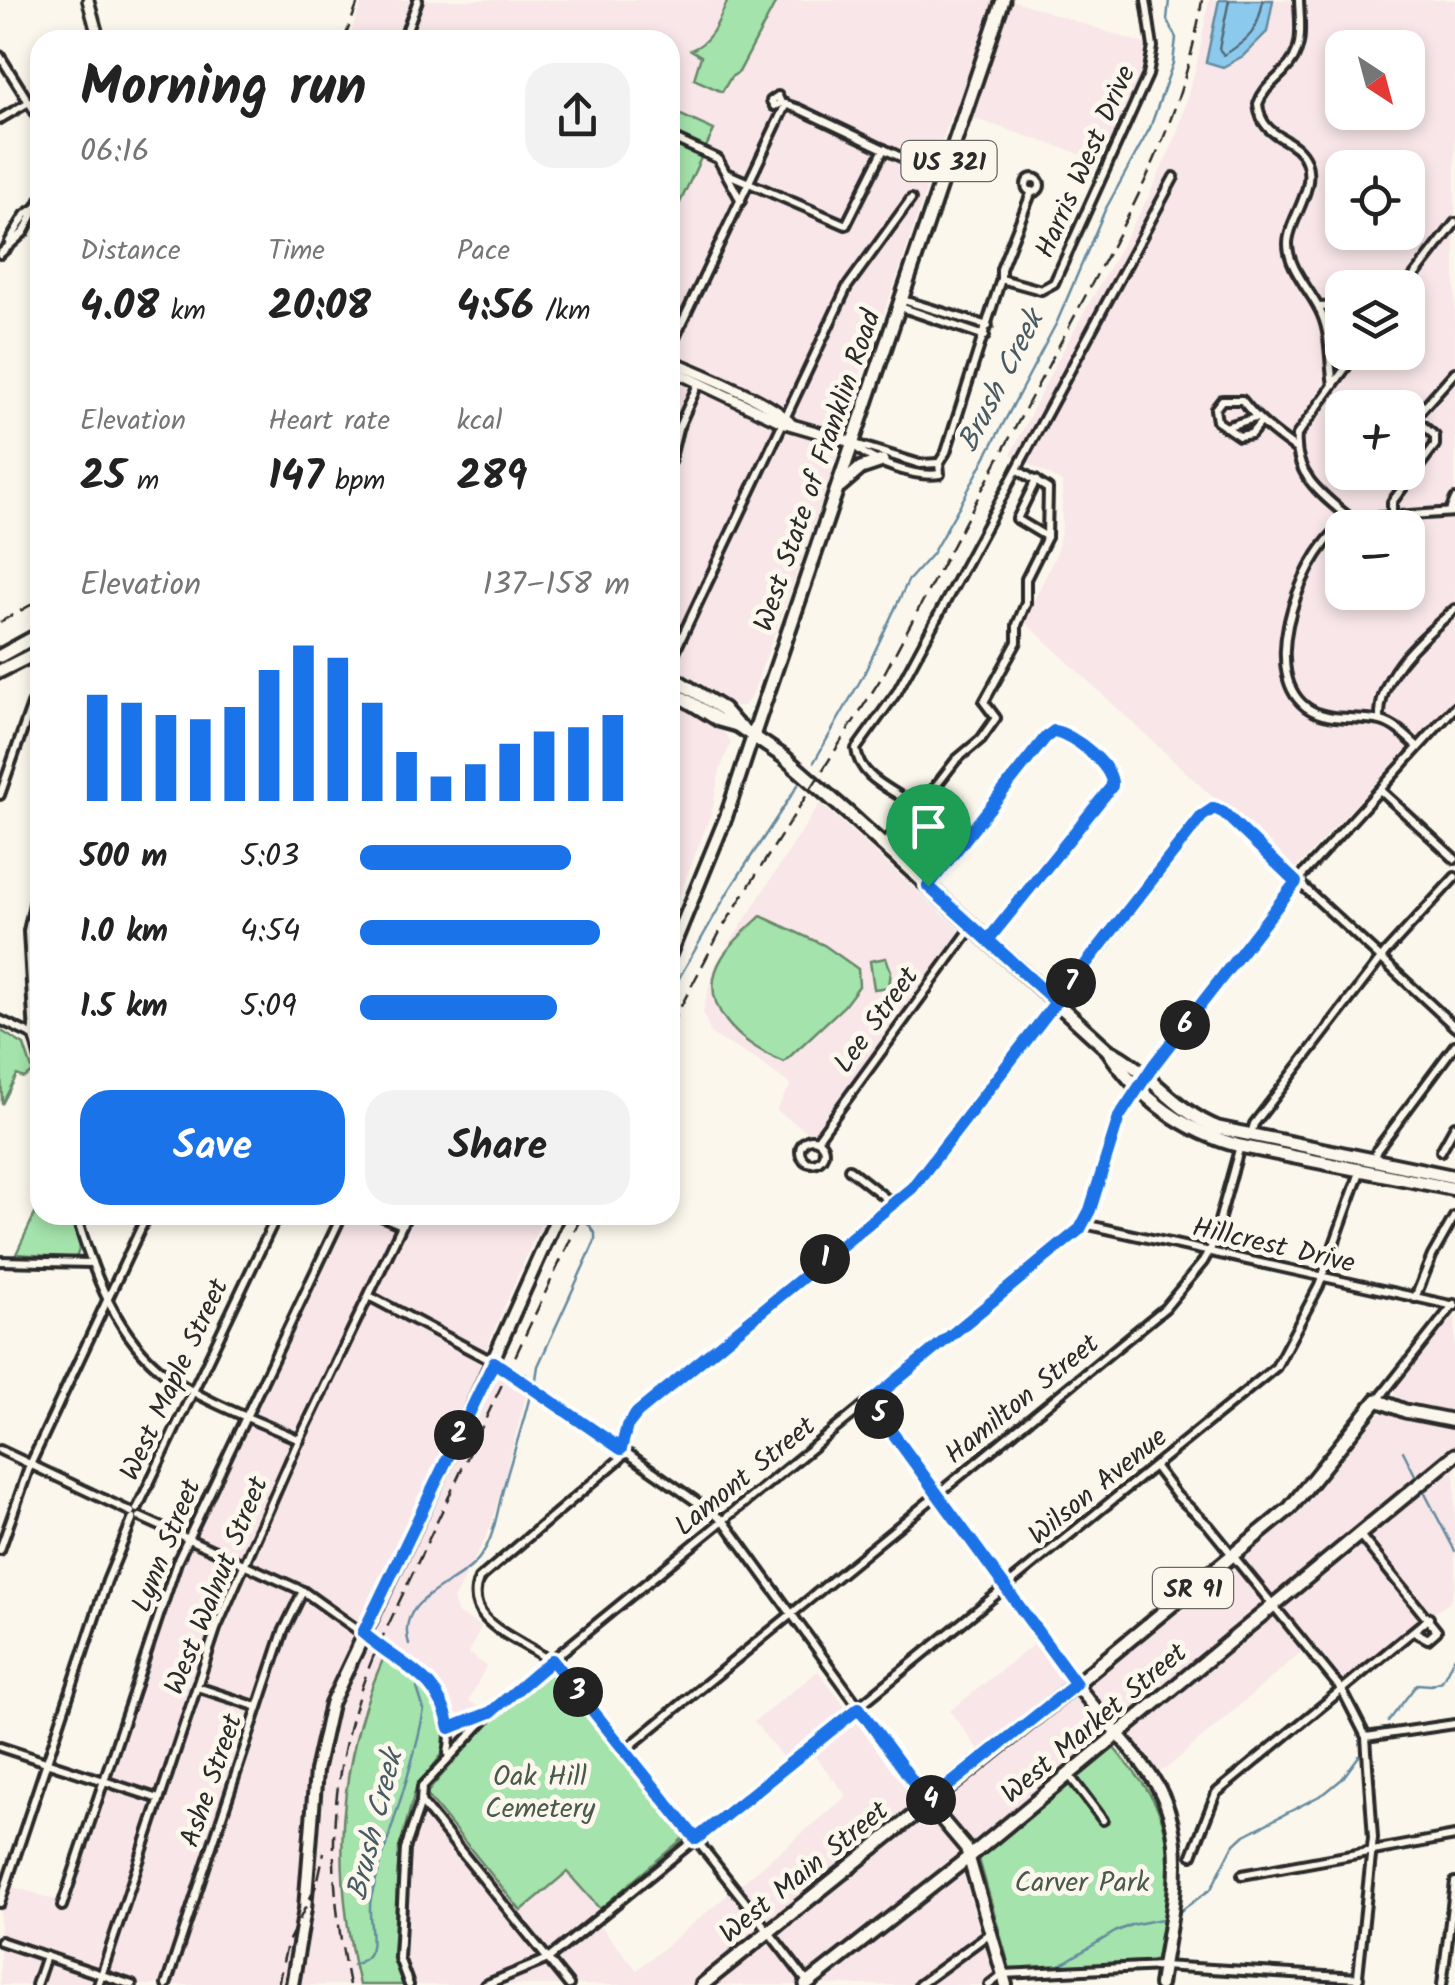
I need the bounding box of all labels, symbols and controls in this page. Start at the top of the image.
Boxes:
north arrow [1325,30,1425,130]
map controls [1325,30,1425,610]
text: Morning run [80,46,367,133]
street label: Harris West Drive [1024,58,1149,266]
button: share [525,63,630,168]
text: 06:16 [80,127,150,178]
road number: US 321 [902,141,996,181]
button: locate [1325,150,1425,250]
text: Distance [80,229,181,274]
text: Time [268,229,325,274]
text: Pace [457,229,510,274]
button: layers [1325,270,1425,370]
text: 4.08 [80,274,159,341]
text: 20:08 [268,274,371,341]
text: 4:56 [457,274,534,341]
text: km [159,289,206,334]
text: /km [534,289,590,334]
water label: Brush Creek [946,299,1060,461]
street label: West State of Franklin Road [742,303,895,638]
button: + [1325,390,1425,490]
text: Elevation [80,399,186,444]
text: Heart rate [268,399,390,444]
text: kcal [457,399,502,444]
text: 25 [80,444,126,511]
text: 147 [268,444,324,511]
text: 289 [457,444,527,511]
text: m [126,459,159,504]
text: bpm [324,459,385,504]
button: − [1325,510,1425,610]
text: Elevation [80,560,201,611]
text: 137–158 m [483,560,630,611]
pin [886,784,971,887]
icon: arrive [901,799,956,854]
text: 500 m [80,832,168,883]
text: 5:03 [240,832,299,883]
text: 1.0 km [80,907,168,958]
text: 4:54 [240,907,300,958]
street label: Lee Street [823,957,932,1083]
pin: 7 [1046,958,1096,1008]
text: 7 [1064,960,1078,1005]
text: 1.5 km [80,982,168,1033]
text: 5:09 [240,982,297,1033]
pin: 6 [1160,1000,1210,1050]
text: 6 [1177,1002,1193,1047]
button: Save [80,1090,345,1205]
button: Share [365,1090,630,1205]
street label: Hillcrest Drive [1188,1206,1360,1287]
pin: 1 [800,1234,850,1284]
text: 1 [821,1236,829,1281]
street label: West Maple Street [109,1270,242,1489]
street label: Hamilton Street [935,1322,1111,1477]
pin: 5 [854,1389,904,1439]
text: 5 [872,1391,886,1436]
street label: Lamont Street [665,1405,827,1548]
pin: 2 [434,1410,484,1460]
text: 2 [451,1412,467,1457]
street label: Wilson Avenue [1019,1416,1179,1557]
street label: West Walnut Street [153,1469,282,1702]
street label: Lynn Street [120,1471,215,1620]
road number: SR 91 [1153,1568,1233,1608]
street label: West Market Street [991,1631,1199,1816]
pin: 3 [553,1667,603,1717]
text: 3 [570,1669,586,1714]
street label: Ashe Street [168,1707,257,1854]
water label: Brush Creek [334,1741,419,1906]
park label: Oak Hill Cemetery [485,1755,596,1832]
pin: 4 [906,1775,956,1825]
text: 4 [923,1777,939,1822]
street label: West Main Street [710,1789,900,1956]
park label: Carver Park [1015,1861,1150,1906]

